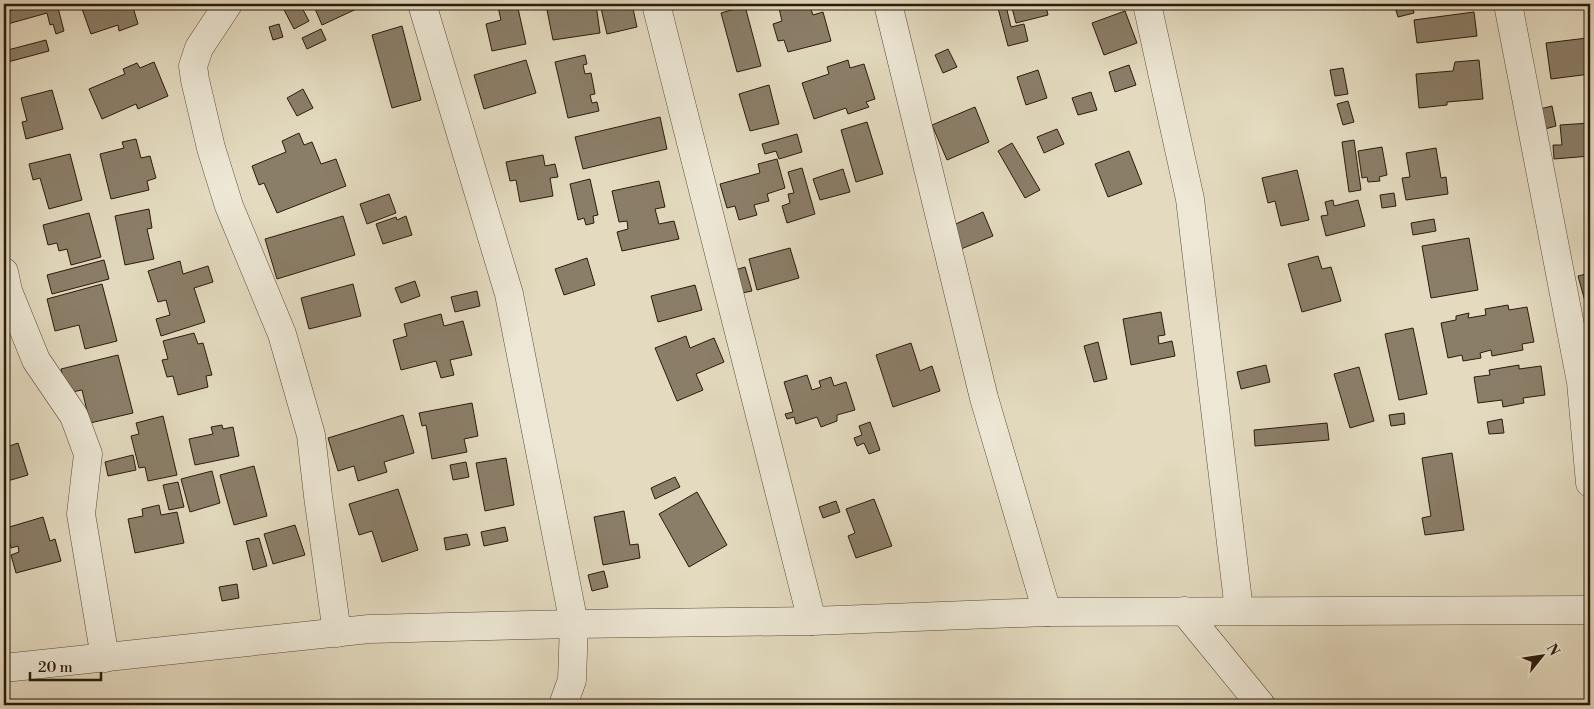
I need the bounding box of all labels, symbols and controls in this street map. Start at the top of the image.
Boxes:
north arrow [1516,632,1566,682]
text: N [1542,641,1563,659]
scale bar [30,649,101,681]
text: 20 m [38,658,73,677]

